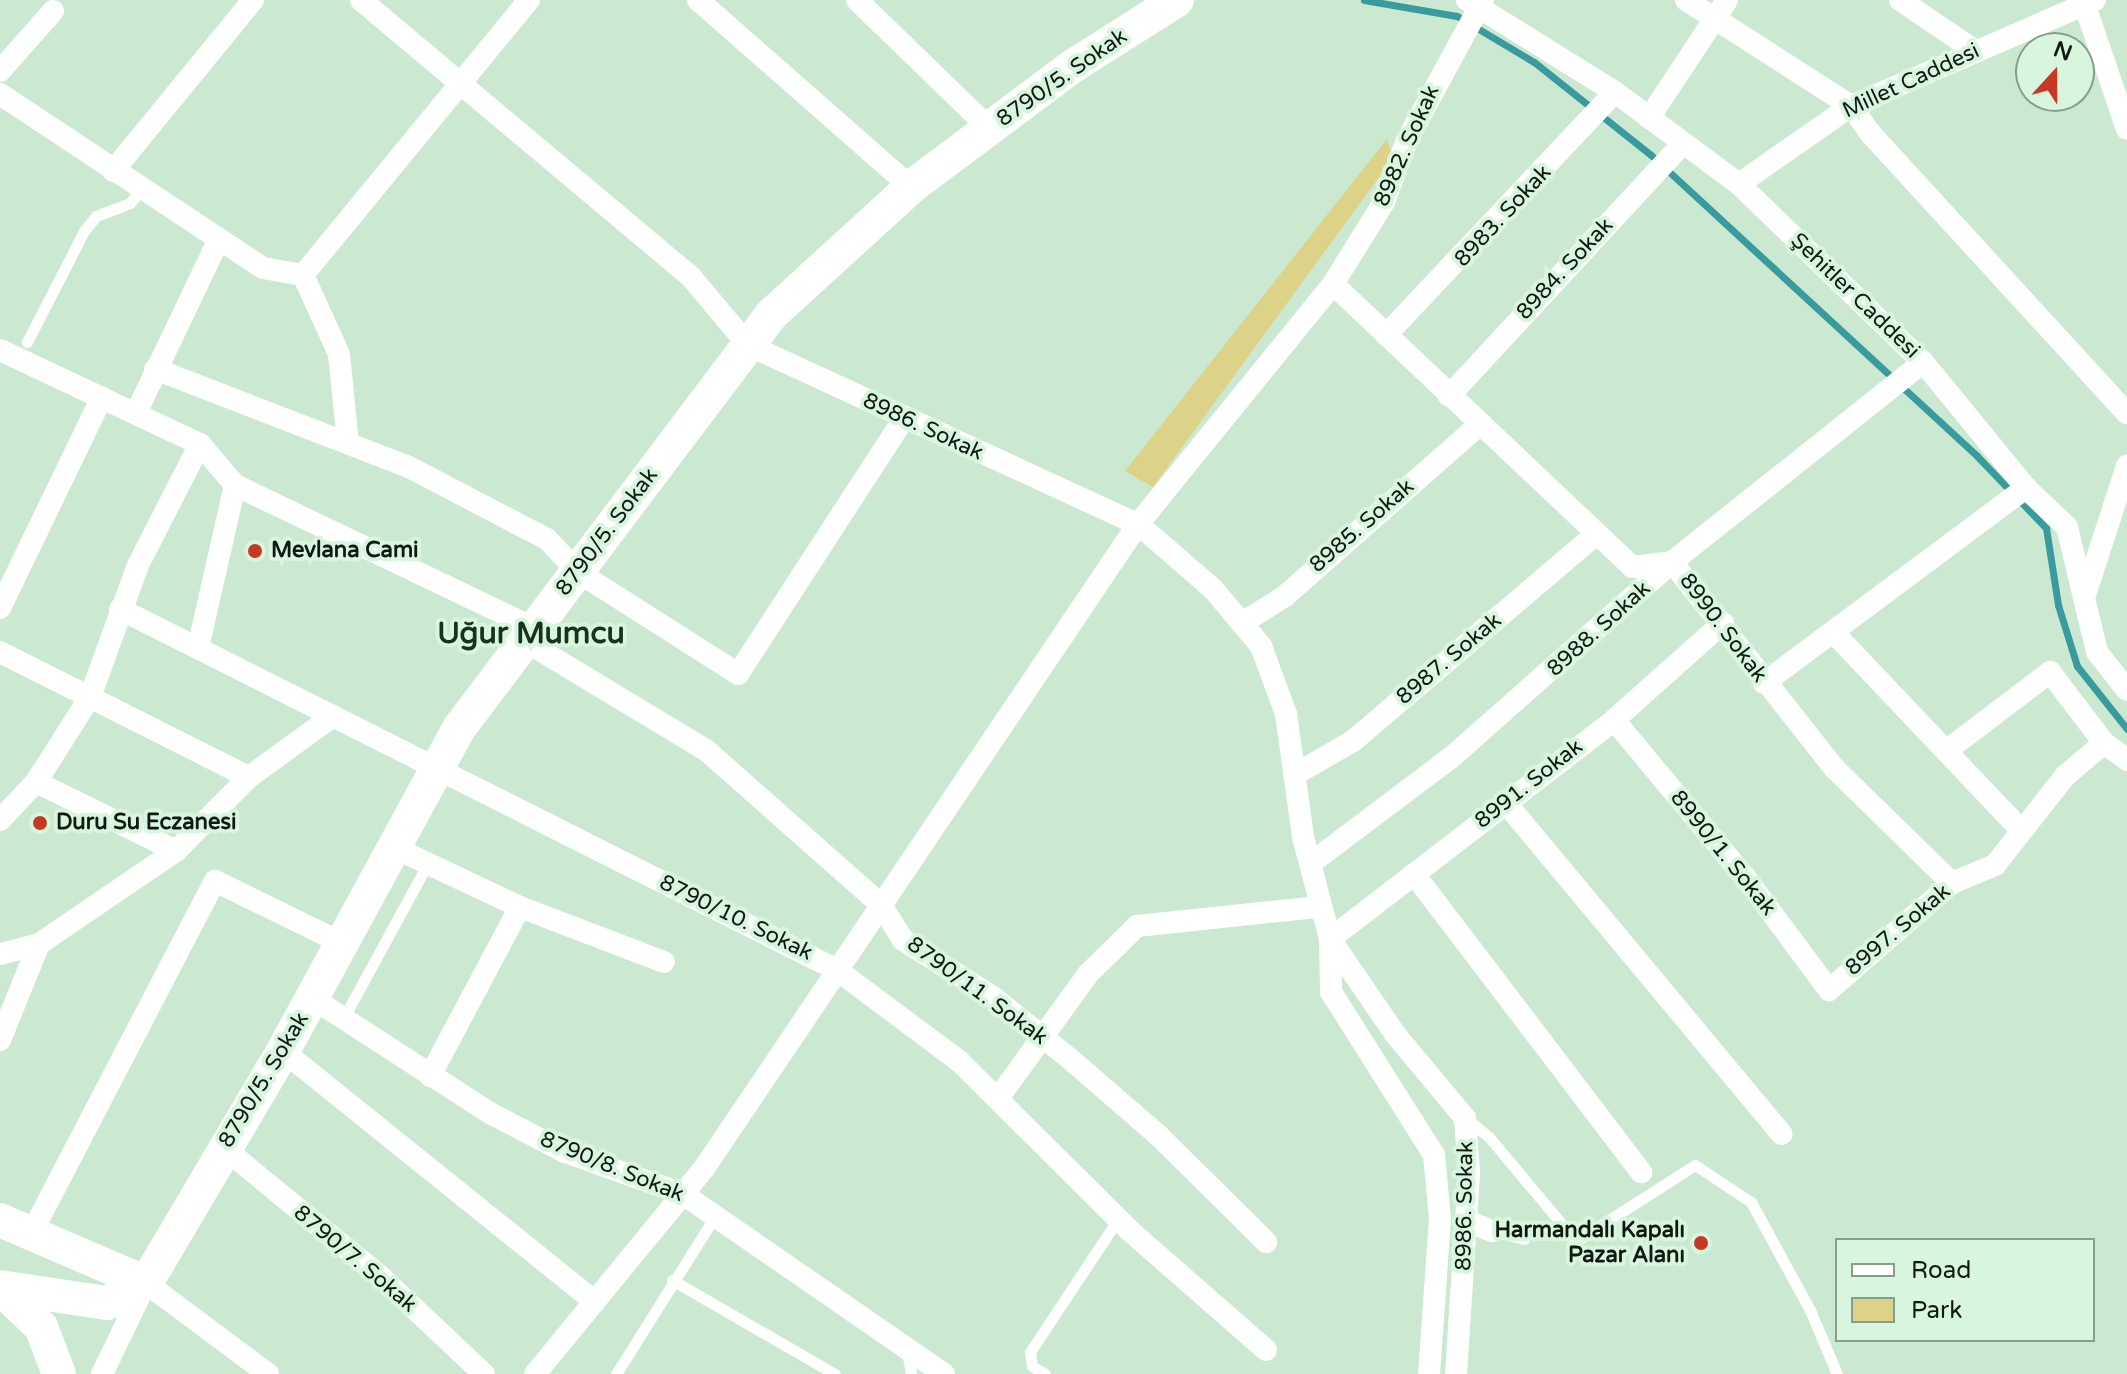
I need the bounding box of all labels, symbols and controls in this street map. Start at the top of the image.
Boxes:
street label: 8790/5. Sokak [992,23,1132,133]
north arrow [2015,32,2095,112]
text: N [2050,36,2076,67]
street label: Millet Caddesi [1838,38,1984,124]
street label: 8982. Sokak [1369,81,1445,211]
street label: 8983. Sokak [1449,160,1557,272]
street label: 8984. Sokak [1511,213,1619,325]
street label: Şehitler Caddesi [1785,228,1925,364]
street label: 8986. Sokak [859,388,987,466]
street label: 8790/5. Sokak [550,463,664,601]
street label: 8985. Sokak [1304,474,1420,578]
place label: Mevlana Cami [271,538,419,564]
marker: Mevlana Cami [246,542,264,560]
street label: 8990. Sokak [1673,568,1773,688]
street label: 8988. Sokak [1542,576,1656,682]
street label: 8987. Sokak [1391,608,1507,710]
district label: Uğur Mumcu [437,616,625,652]
street label: 8991. Sokak [1470,734,1588,834]
street label: 8990/1. Sokak [1664,785,1782,921]
place label: Duru Su Eczanesi [56,810,236,836]
marker: Duru Su Eczanesi [31,814,49,832]
street label: 8790/10. Sokak [655,870,817,966]
street label: 8997. Sokak [1840,879,1956,981]
street label: 8790/11. Sokak [902,931,1052,1051]
street label: 8790/5. Sokak [213,1008,315,1152]
street label: 8790/8. Sokak [536,1126,688,1208]
street label: 8986. Sokak [1451,1141,1479,1271]
street label: 8790/7. Sokak [288,1200,422,1318]
place label: Harmandalı Kapalı Pazar Alanı [1494,1217,1685,1268]
marker: Harmandalı Kapalı Pazar Alanı [1692,1234,1710,1252]
legend [1835,1238,2095,1342]
text: Road [1911,1256,1971,1285]
text: Park [1911,1296,1962,1325]

